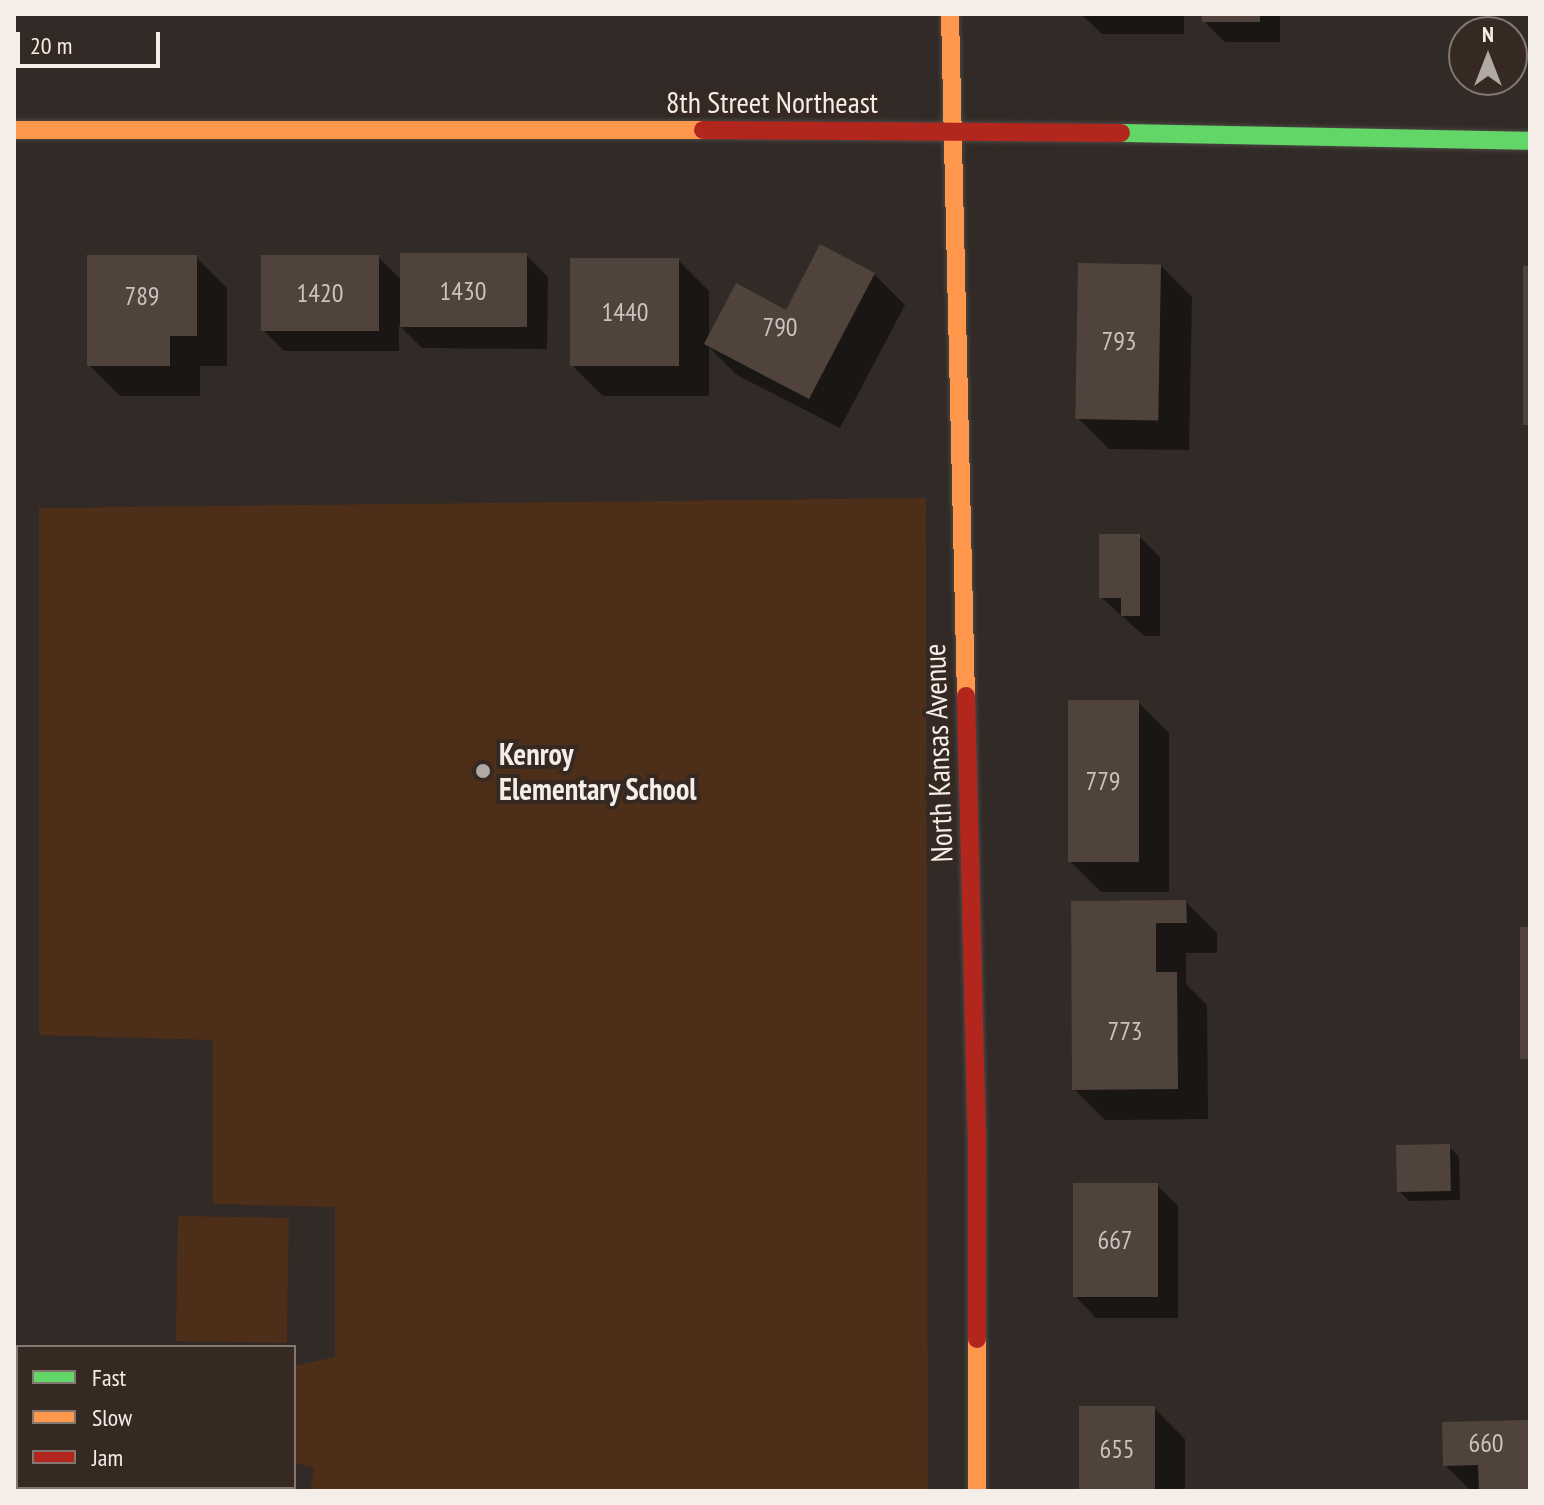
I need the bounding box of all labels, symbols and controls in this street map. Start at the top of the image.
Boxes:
scale bar [20,16,164,66]
north arrow [1448,16,1528,96]
text: N [1482,20,1494,48]
text: 20 m [30,30,72,61]
street label: 8th Street Northeast [666,84,878,120]
house number: 1430 [440,275,486,307]
house number: 1420 [297,277,343,309]
house number: 789 [124,280,160,312]
house number: 1440 [602,296,648,328]
house number: 790 [762,311,798,343]
house number: 793 [1101,325,1137,357]
street label: North Kansas Avenue [916,643,960,863]
place label: Kenroy Elementary School [499,736,697,806]
marker: Kenroy Elementary School [474,762,492,780]
house number: 779 [1085,765,1121,797]
house number: 773 [1107,1015,1143,1047]
house number: 667 [1097,1224,1133,1256]
legend [16,1345,296,1489]
text: Fast [92,1362,126,1393]
text: Slow [92,1402,132,1433]
house number: 660 [1468,1427,1504,1459]
house number: 655 [1099,1433,1135,1465]
text: Jam [92,1442,123,1473]

